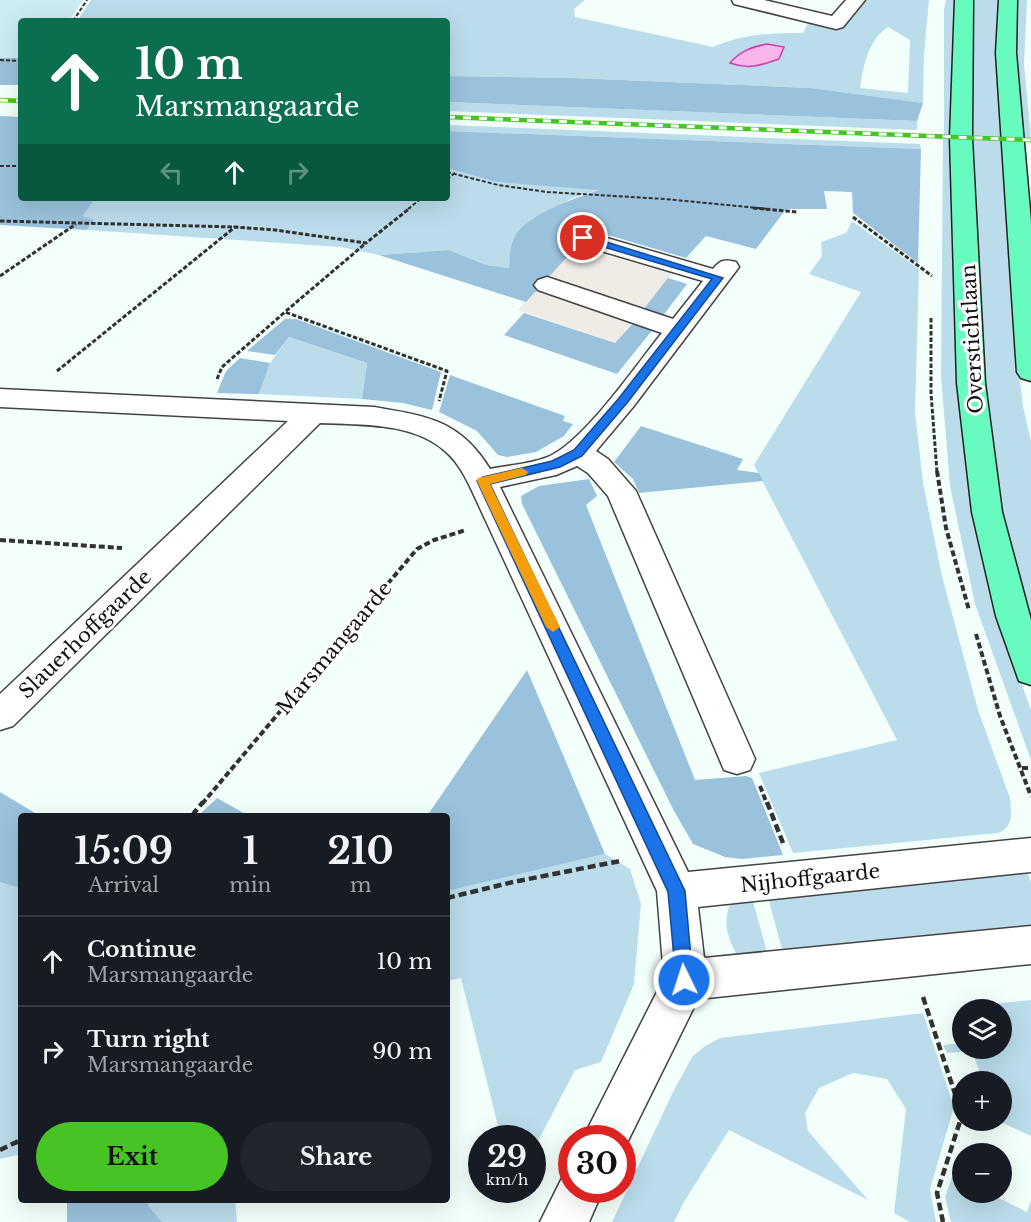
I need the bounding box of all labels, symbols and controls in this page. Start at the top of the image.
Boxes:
text: 10 m [135,38,243,90]
icon: ahead [36,42,114,120]
text: Marsmangaarde [135,90,359,123]
icon: left [155,156,188,189]
icon: ahead [218,156,251,189]
icon: right [281,156,314,189]
pin [557,212,608,263]
icon: arrive [566,221,599,254]
street label: Overstichtlaan [956,263,988,414]
street label: Slauerhoffgaarde [14,565,156,703]
street label: Marsmangaarde [271,577,397,719]
text: 15:09 [74,829,173,874]
text: 1 [242,829,258,874]
text: 210 [327,829,394,874]
street label: Nijhoffgaarde [739,859,881,897]
text: Arrival [88,873,159,897]
text: min [229,873,271,897]
text: m [350,873,371,897]
text: Continue [87,936,196,963]
icon: ahead [36,945,69,978]
text: 10 m [377,948,432,975]
position arrow [652,948,716,1012]
text: Marsmangaarde [87,963,253,987]
map controls [952,999,1012,1203]
button: layers [952,999,1012,1059]
text: Turn right [87,1026,209,1053]
icon: right [36,1035,69,1068]
text: 90 m [372,1038,432,1065]
text: Marsmangaarde [87,1053,253,1077]
button: + [952,1071,1012,1131]
button: Exit [36,1122,228,1191]
button: Share [240,1122,432,1191]
speed limit sign: 30 [558,1125,636,1203]
text: 29 [487,1138,527,1175]
button: − [952,1143,1012,1203]
text: km/h [486,1170,528,1189]

